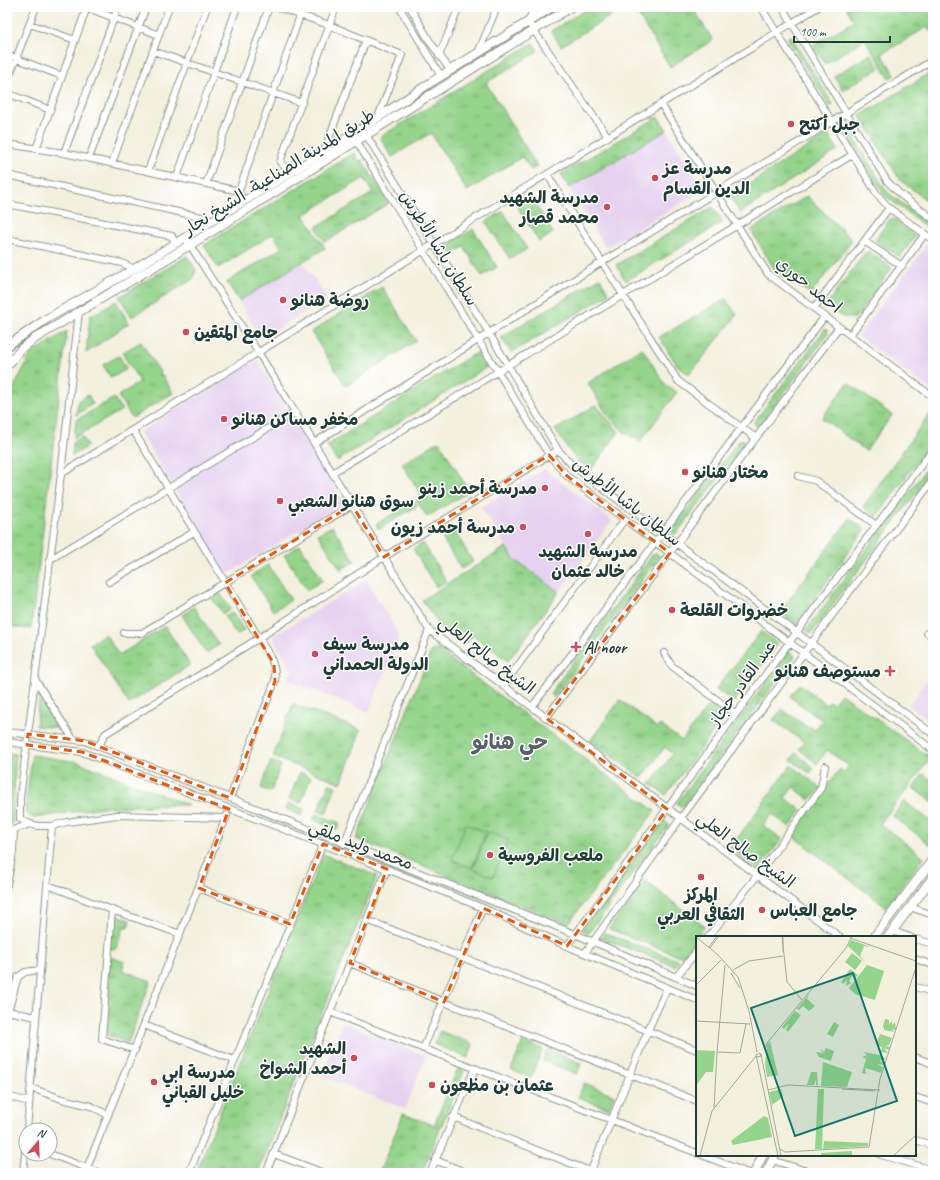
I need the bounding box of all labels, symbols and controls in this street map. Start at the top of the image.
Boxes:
scale bar [794,18,890,44]
text: 100 m [800,24,827,40]
street label: طريق المدينة الصناعية- الشيخ نجار [178,104,379,242]
place label: جبل أكتح [799,114,860,136]
marker: جبل أكتح [786,119,796,129]
place label: مدرسة عز الدين القسام [661,158,750,202]
marker: مدرسة عز الدين القسام [650,173,660,183]
street label: سلطان باشا الأطرش [395,186,484,310]
place label: مدرسة الشهيد محمد قصار [499,187,599,228]
marker: مدرسة الشهيد محمد قصار [602,202,612,212]
street label: احمد حوري [771,252,846,319]
place label: روضة هنانو [289,290,369,311]
marker: روضة هنانو [278,295,288,305]
place label: جامع المتقين [194,322,278,344]
marker: جامع المتقين [181,327,191,337]
place label: مخفر مساكن هنانو [230,409,358,430]
marker: مخفر مساكن هنانو [219,414,229,424]
street label: سلطان باشا الأطرش [568,452,686,551]
place label: مختار هنانو [691,462,769,483]
marker: مختار هنانو [680,467,690,477]
place label: مدرسة أحمد زينو [417,478,537,500]
marker: مدرسة أحمد زينو [540,483,550,493]
place label: سوق هنانو الشعبي [288,491,414,517]
marker: سوق هنانو الشعبي [275,496,285,506]
place label: مدرسة أحمد زيون [391,517,515,538]
marker: مدرسة أحمد زيون [518,522,528,532]
marker: مدرسة الشهيد خالد عثمان [583,529,593,539]
place label: مدرسة الشهيد خالد عثمان [538,541,638,582]
place label: خضروات القلعة [680,600,788,621]
marker: خضروات القلعة [667,605,677,615]
street label: الشيخ صالح العلي [432,611,539,702]
place label: مدرسة سيف الدولة الحمداني [323,634,428,680]
street label: عبد القادر حجاز [703,636,780,732]
place label: Al noor [584,637,628,658]
marker: Al noor [571,642,581,652]
marker: مدرسة سيف الدولة الحمداني [310,649,320,659]
place label: مستوصف هنانو [773,661,881,682]
marker: مستوصف هنانو [884,665,896,677]
district label: حي هنانو [470,729,548,761]
street label: الشيخ صالح العلي [690,807,799,896]
street label: محمد وليد ملقي [304,815,416,878]
place label: ملعب الفروسية [498,845,604,866]
marker: ملعب الفروسية [485,850,495,860]
marker: المركز الثقافي العربي [696,872,706,882]
place label: المركز الثقافي العربي [657,884,745,930]
place label: جامع العباس [770,900,858,922]
marker: جامع العباس [757,905,767,915]
inset map [696,936,916,1156]
place label: الشهيد أحمد الشواخ [259,1038,347,1079]
marker: الشهيد أحمد الشواخ [349,1053,359,1063]
place label: مدرسة ابي خليل القباني [162,1062,244,1108]
place label: عثمان بن مظعون [440,1075,553,1097]
marker: مدرسة ابي خليل القباني [149,1077,159,1087]
marker: عثمان بن مظعون [427,1080,437,1090]
north arrow [18,1122,58,1162]
text: N [36,1125,49,1141]

